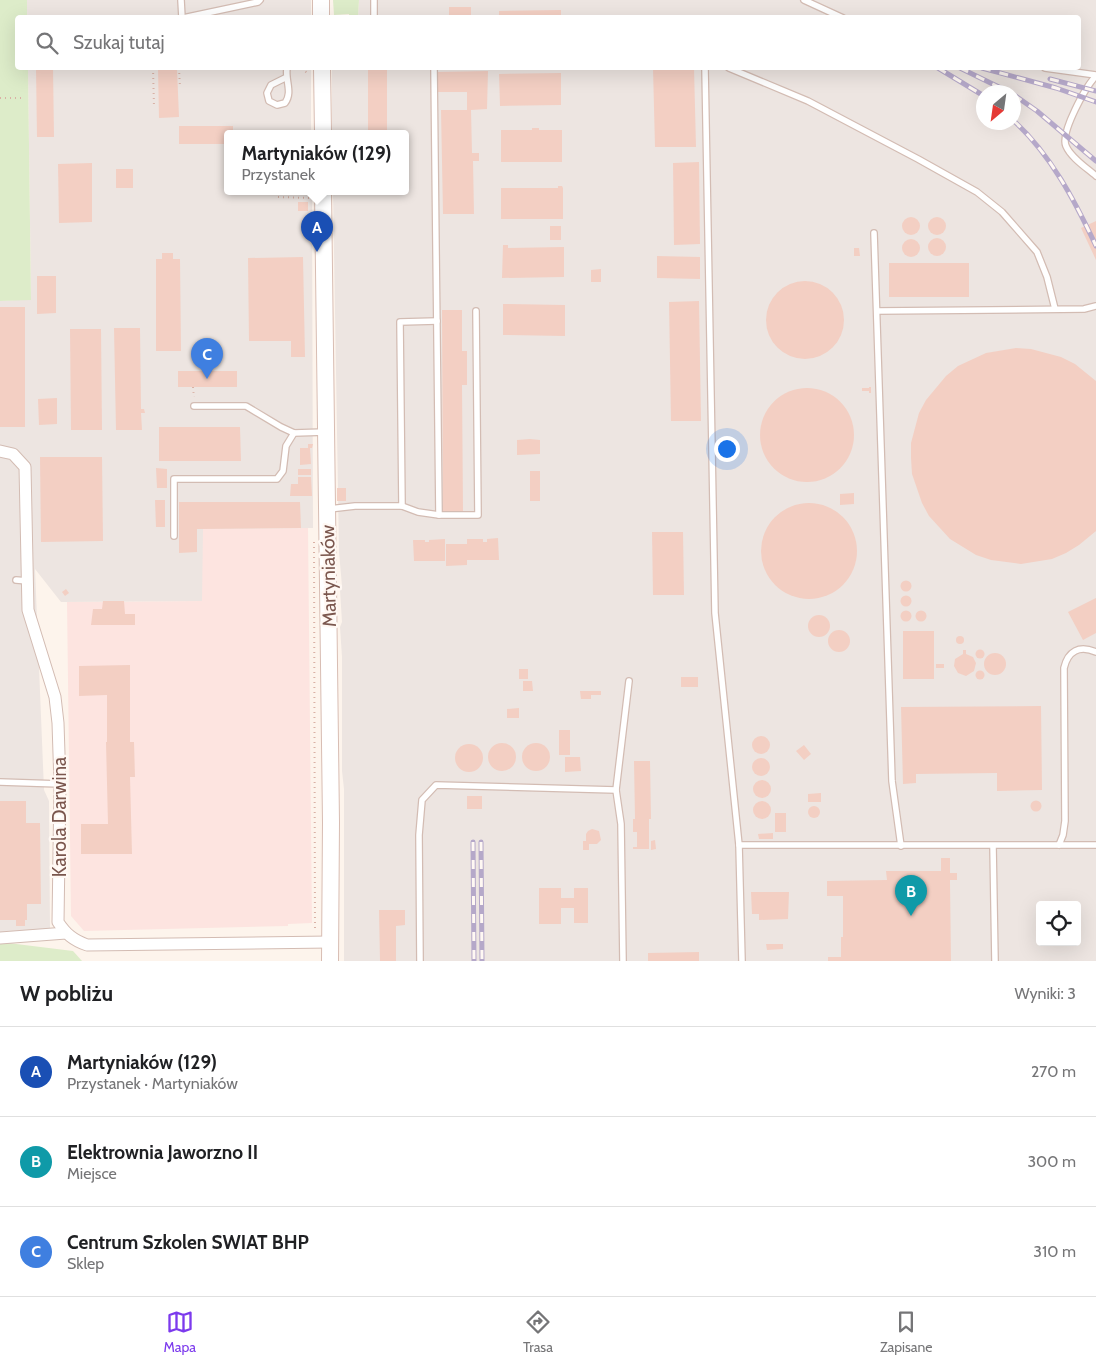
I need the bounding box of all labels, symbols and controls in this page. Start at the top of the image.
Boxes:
search box [15,15,1081,70]
icon: search [33,29,61,57]
text: Szukaj tutaj [73,31,165,54]
north arrow [976,85,1021,130]
popup [224,130,409,195]
text: Martyniaków (129) [242,142,391,165]
text: Przystanek [242,165,315,184]
pin: A [301,211,333,252]
pin: C [191,338,223,379]
your location [714,436,740,462]
street label: Martyniaków [316,524,341,627]
street label: Karola Darwina [48,757,71,877]
pin: B [895,875,927,916]
map controls [1036,901,1081,946]
button: locate [1036,901,1081,946]
text: W pobliżu [20,981,113,1006]
text: Wyniki: 3 [1014,984,1076,1003]
text: Martyniaków (129) [67,1051,217,1074]
text: A [31,1062,41,1081]
text: 270 m [1031,1062,1076,1081]
text: Przystanek · Martyniaków [67,1074,238,1093]
text: Elektrownia Jaworzno II [67,1141,258,1164]
text: B [31,1152,41,1171]
text: 300 m [1027,1152,1076,1171]
text: Miejsce [67,1164,117,1183]
text: Centrum Szkolen SWIAT BHP [67,1231,309,1254]
text: C [31,1242,41,1261]
text: 310 m [1033,1242,1076,1261]
text: Sklep [67,1254,104,1273]
tab: Mapa [164,1308,196,1356]
tab: Trasa [523,1308,553,1356]
tab: Zapisane [880,1308,932,1356]

